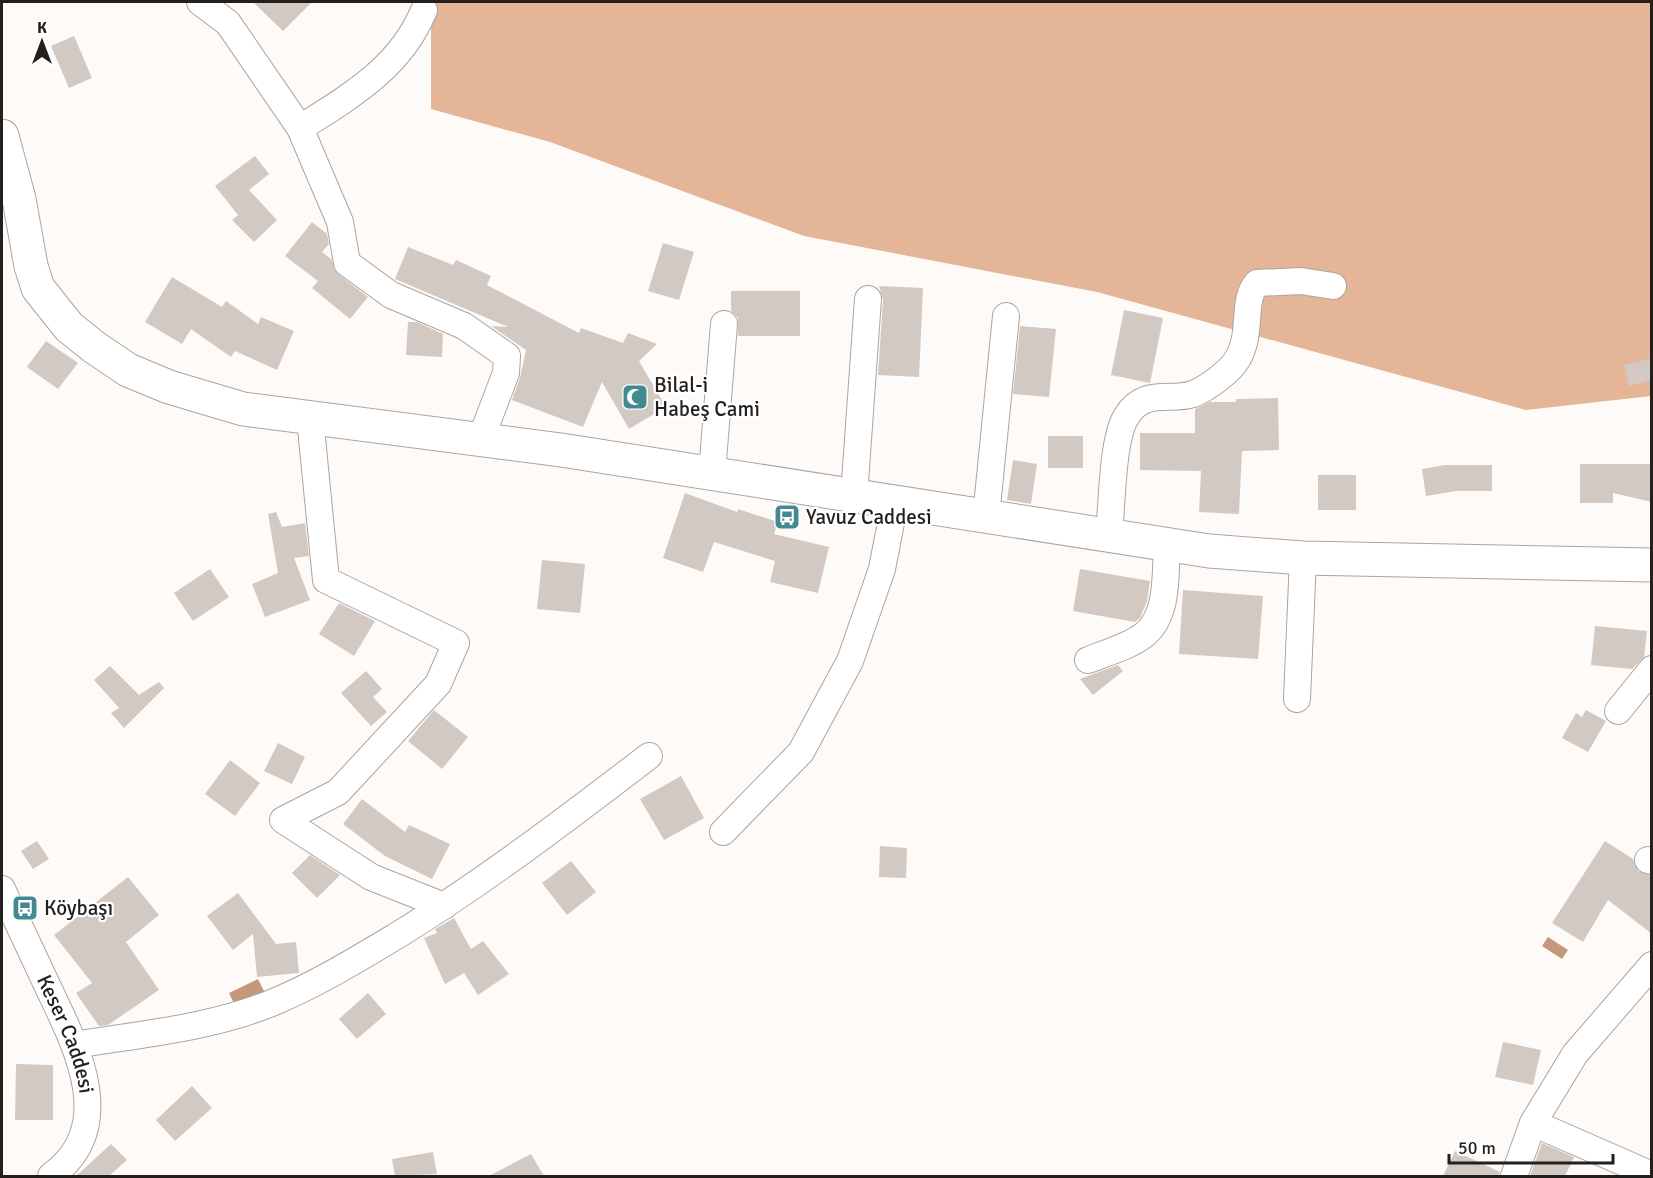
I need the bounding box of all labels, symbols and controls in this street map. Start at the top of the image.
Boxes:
north arrow [12,12,72,72]
text: K [37,18,47,38]
place label: Bilal-i Habeş Cami [654,372,760,422]
mosque icon: Bilal-i Habeş Cami [620,382,650,412]
bus stop icon: Yavuz Caddesi [772,502,802,532]
place label: Yavuz Caddesi [806,504,932,530]
bus stop icon: Köybaşı [10,893,40,923]
place label: Köybaşı [44,895,113,921]
street label: Keser Caddesi [31,971,100,1095]
scale bar [1449,1127,1612,1165]
text: 50 m [1458,1137,1496,1159]

